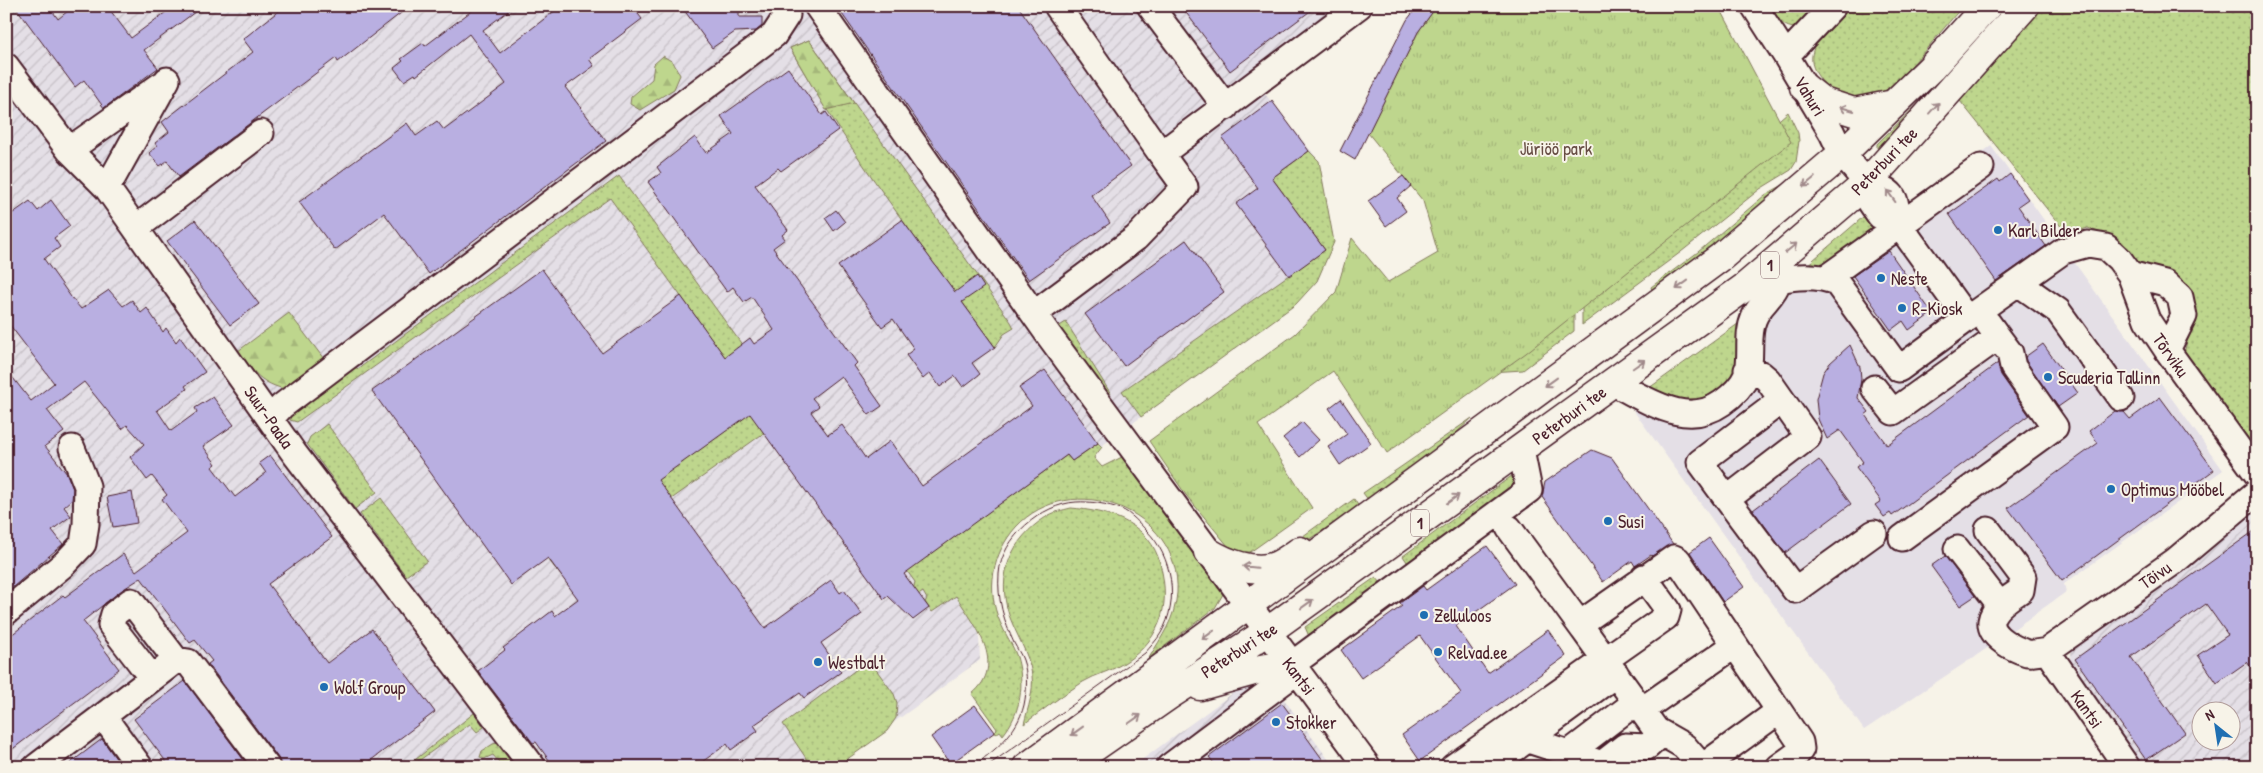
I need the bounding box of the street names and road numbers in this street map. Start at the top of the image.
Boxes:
street label: Vahuri [1788,71,1832,121]
street label: Peterburi tee [1845,121,1923,201]
road number: 1 [1761,252,1779,278]
street label: Tõrviku [2147,328,2195,382]
street label: Peterburi tee [1527,380,1611,450]
street label: Suur-Paala [238,381,300,453]
road number: 1 [1411,509,1429,536]
street label: Tõivu [2134,555,2176,595]
street label: Peterburi tee [1196,616,1282,684]
street label: Kantsi [1276,652,1322,700]
street label: Kantsi [2065,685,2109,733]

